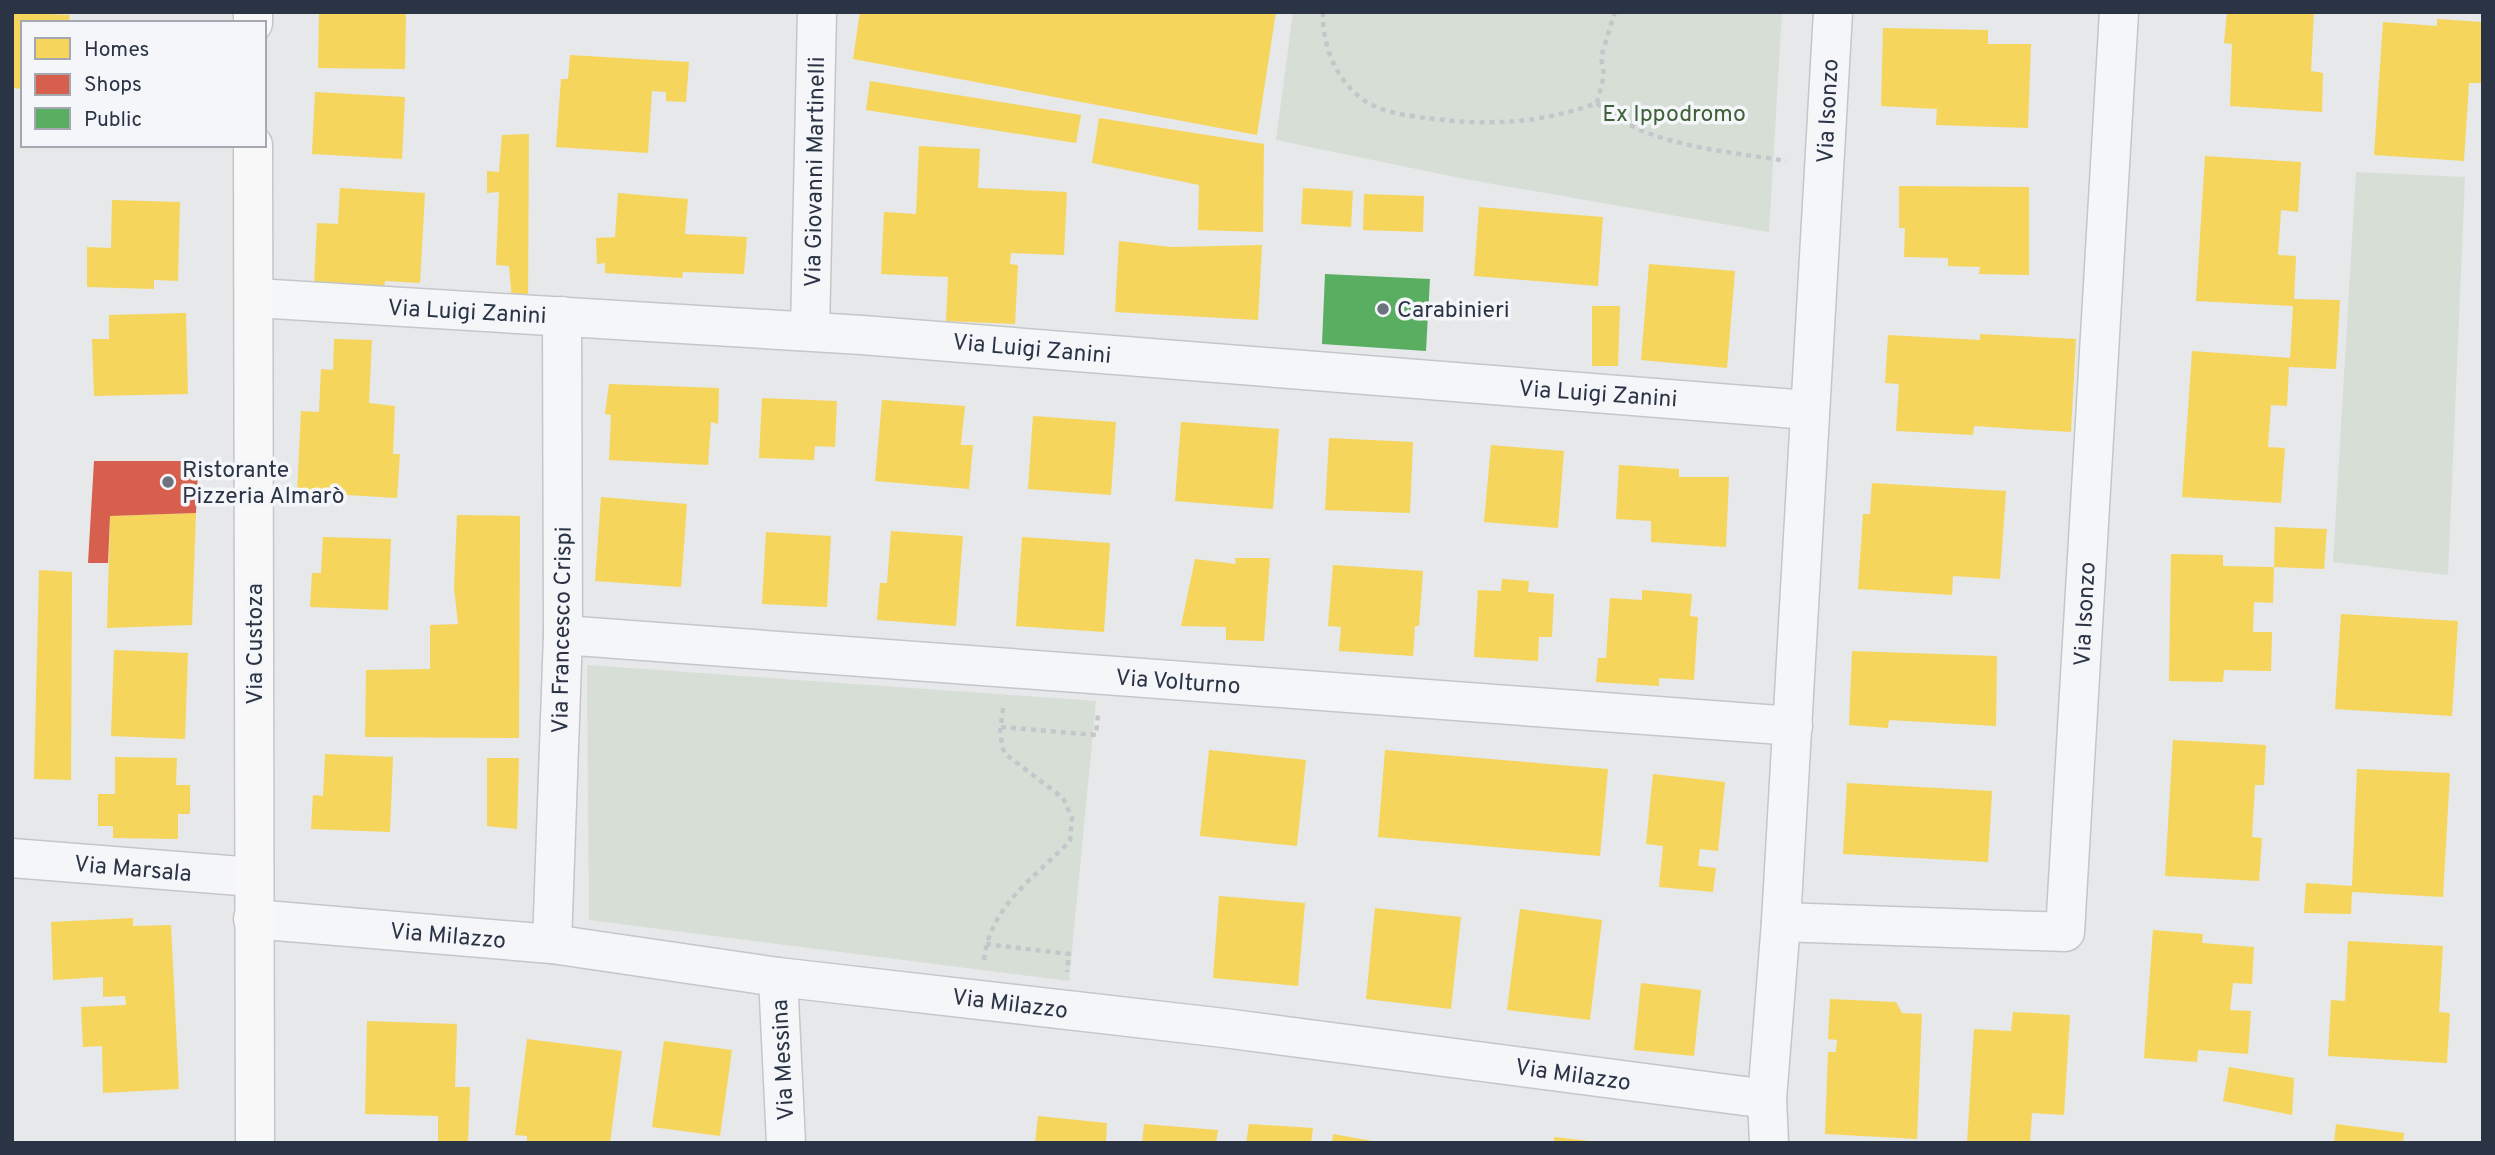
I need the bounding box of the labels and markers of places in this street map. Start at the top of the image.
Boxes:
place label: Carabinieri [1397,297,1510,326]
marker: Carabinieri [1375,301,1391,317]
place label: Ristorante Pizzeria Almarò [182,457,345,512]
marker: Ristorante Pizzeria Almarò [160,474,176,490]

